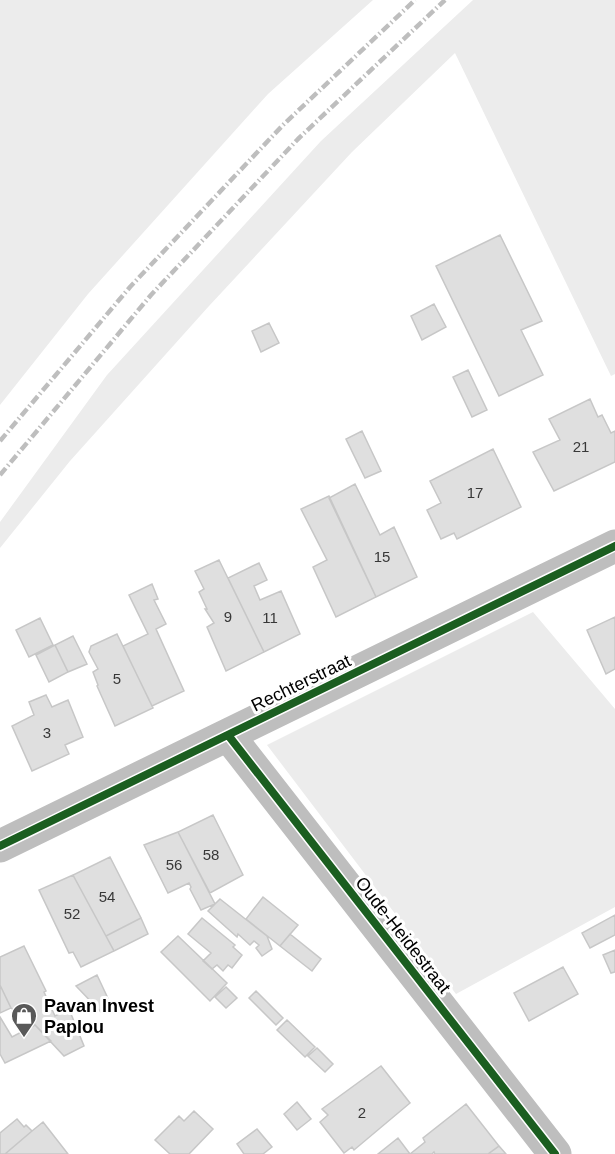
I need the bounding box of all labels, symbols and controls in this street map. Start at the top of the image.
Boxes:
house number: 21 [573,438,589,455]
house number: 17 [467,484,483,501]
house number: 15 [374,548,390,565]
house number: 9 [224,608,232,625]
house number: 11 [262,609,278,626]
street label: Rechterstraat [248,650,354,716]
house number: 5 [113,670,121,687]
house number: 3 [43,724,51,741]
house number: 58 [203,846,219,863]
house number: 56 [166,856,182,873]
street label: Oude-Heidestraat [351,873,455,997]
house number: 54 [99,888,115,905]
house number: 52 [64,905,80,922]
place label: Pavan Invest Paplou [44,996,154,1037]
shop icon: Pavan Invest Paplou [9,1001,39,1039]
house number: 2 [358,1104,366,1121]

